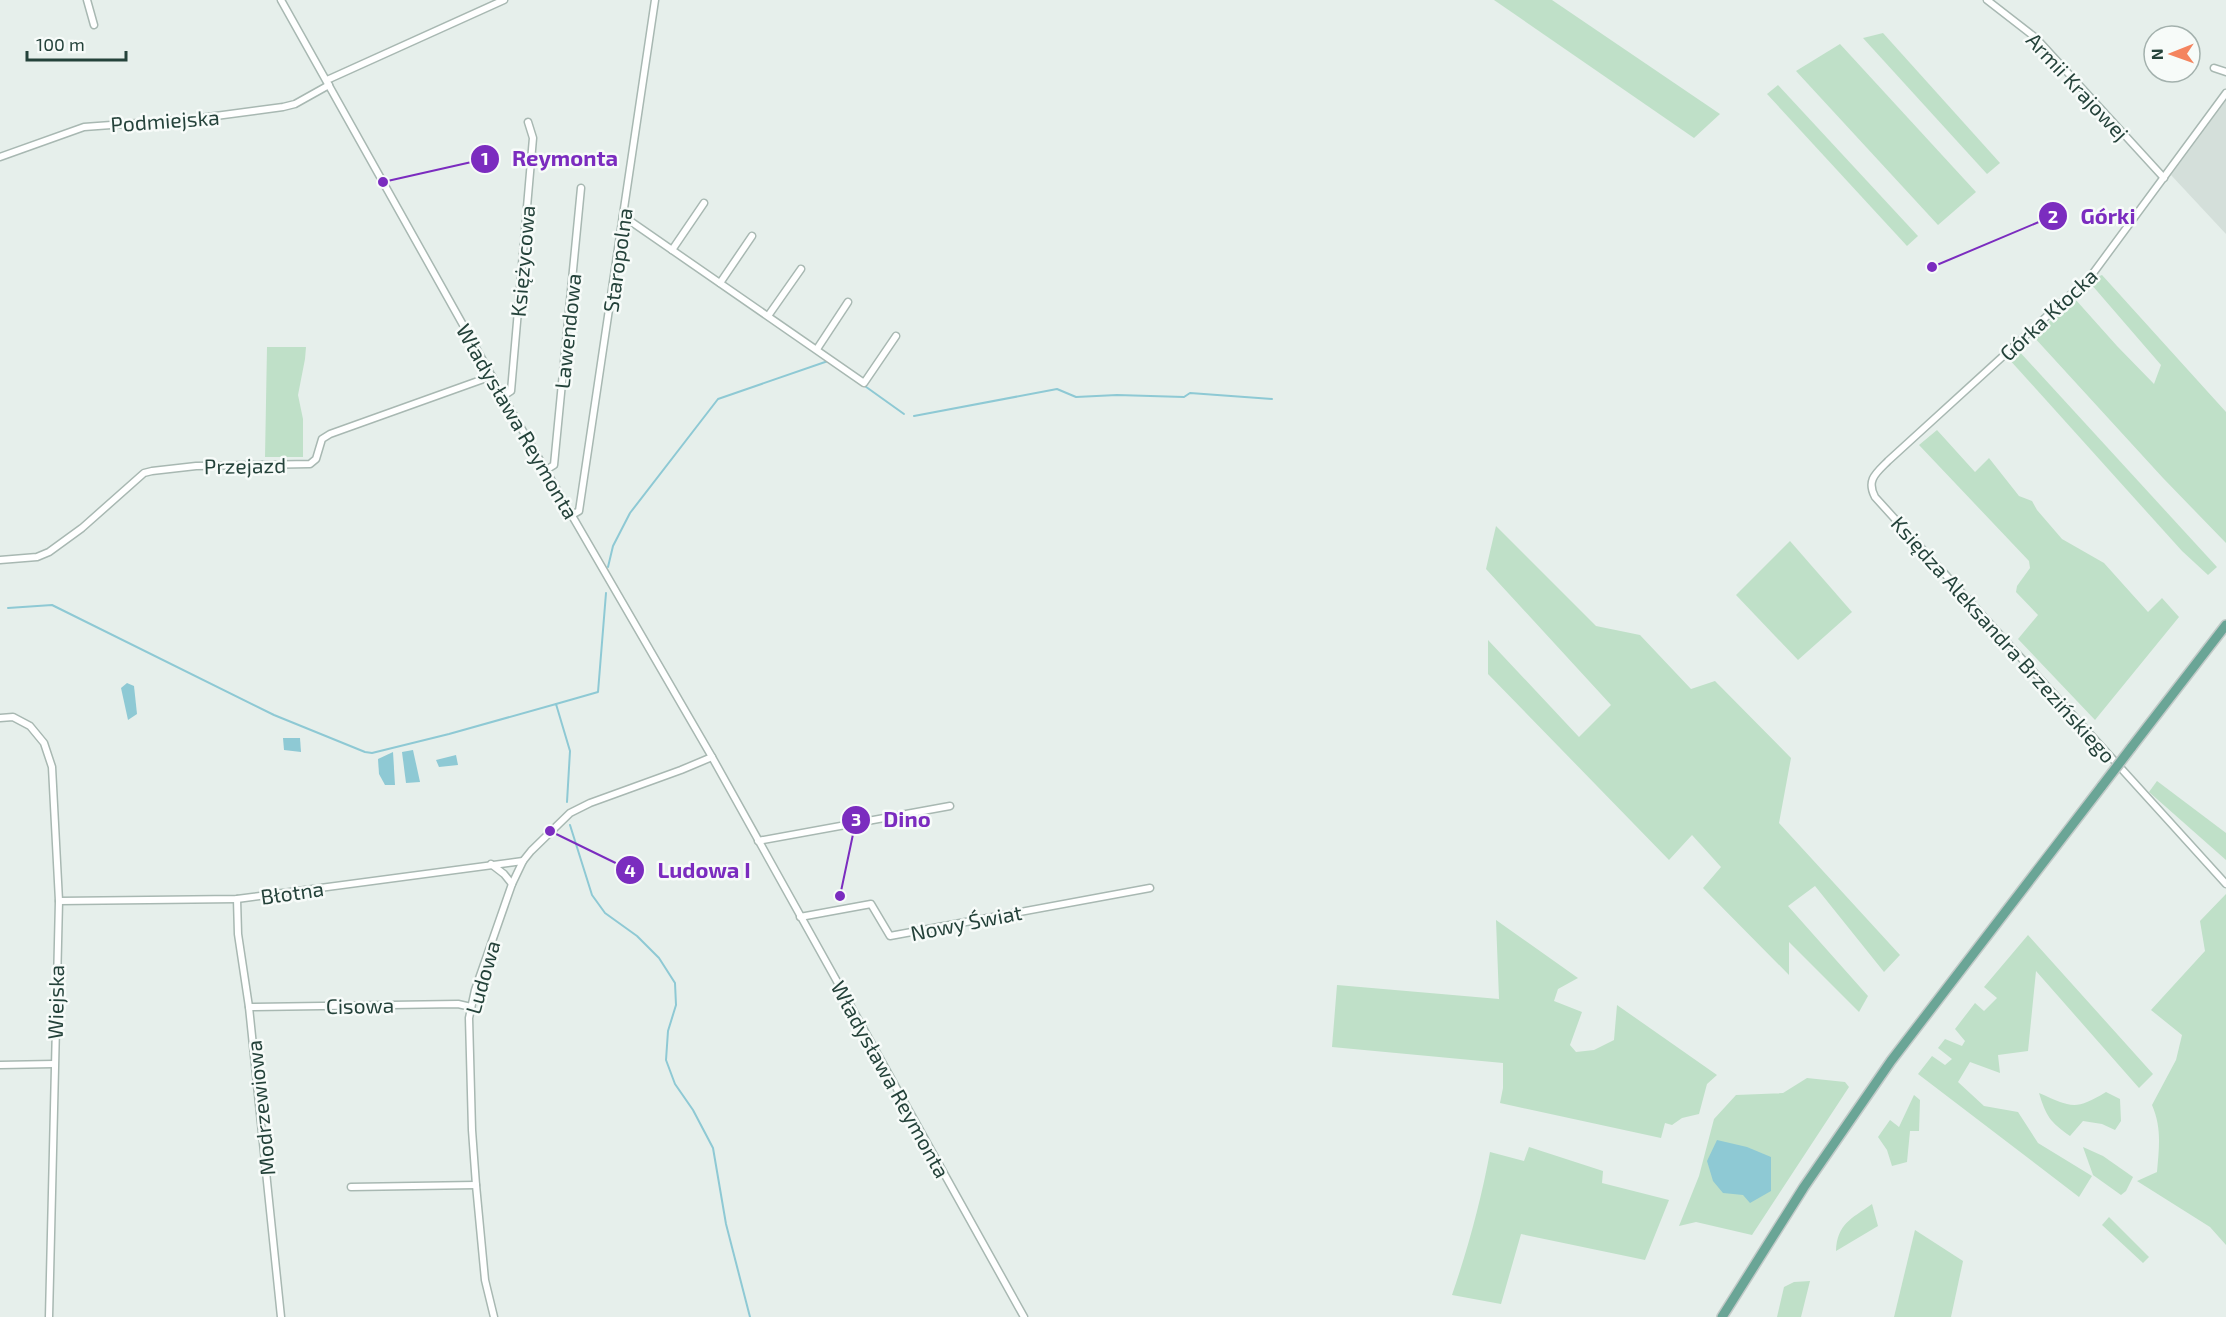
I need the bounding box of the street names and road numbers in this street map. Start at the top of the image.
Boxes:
street label: Armii Krajowej [2021,27,2134,146]
street label: Podmiejska [110,104,220,137]
street label: Księżycowa [505,204,539,318]
street label: Staropolna [597,206,637,314]
street label: Górka Kłocka [1994,263,2102,365]
street label: Lawendowa [549,272,585,390]
street label: Władysława Reymonta [452,319,584,523]
street label: Przejazd [204,452,286,479]
street label: Księdza Aleksandra Brzezińskiego [1887,511,2121,767]
street label: Błotna [259,875,325,909]
street label: Nowy Świat [908,899,1024,945]
street label: Ludowa [460,937,504,1017]
street label: Wiejska [42,965,69,1039]
street label: Władysława Reymonta [826,976,956,1182]
street label: Cisowa [326,992,394,1018]
street label: Modrzewiowa [240,1039,280,1177]

